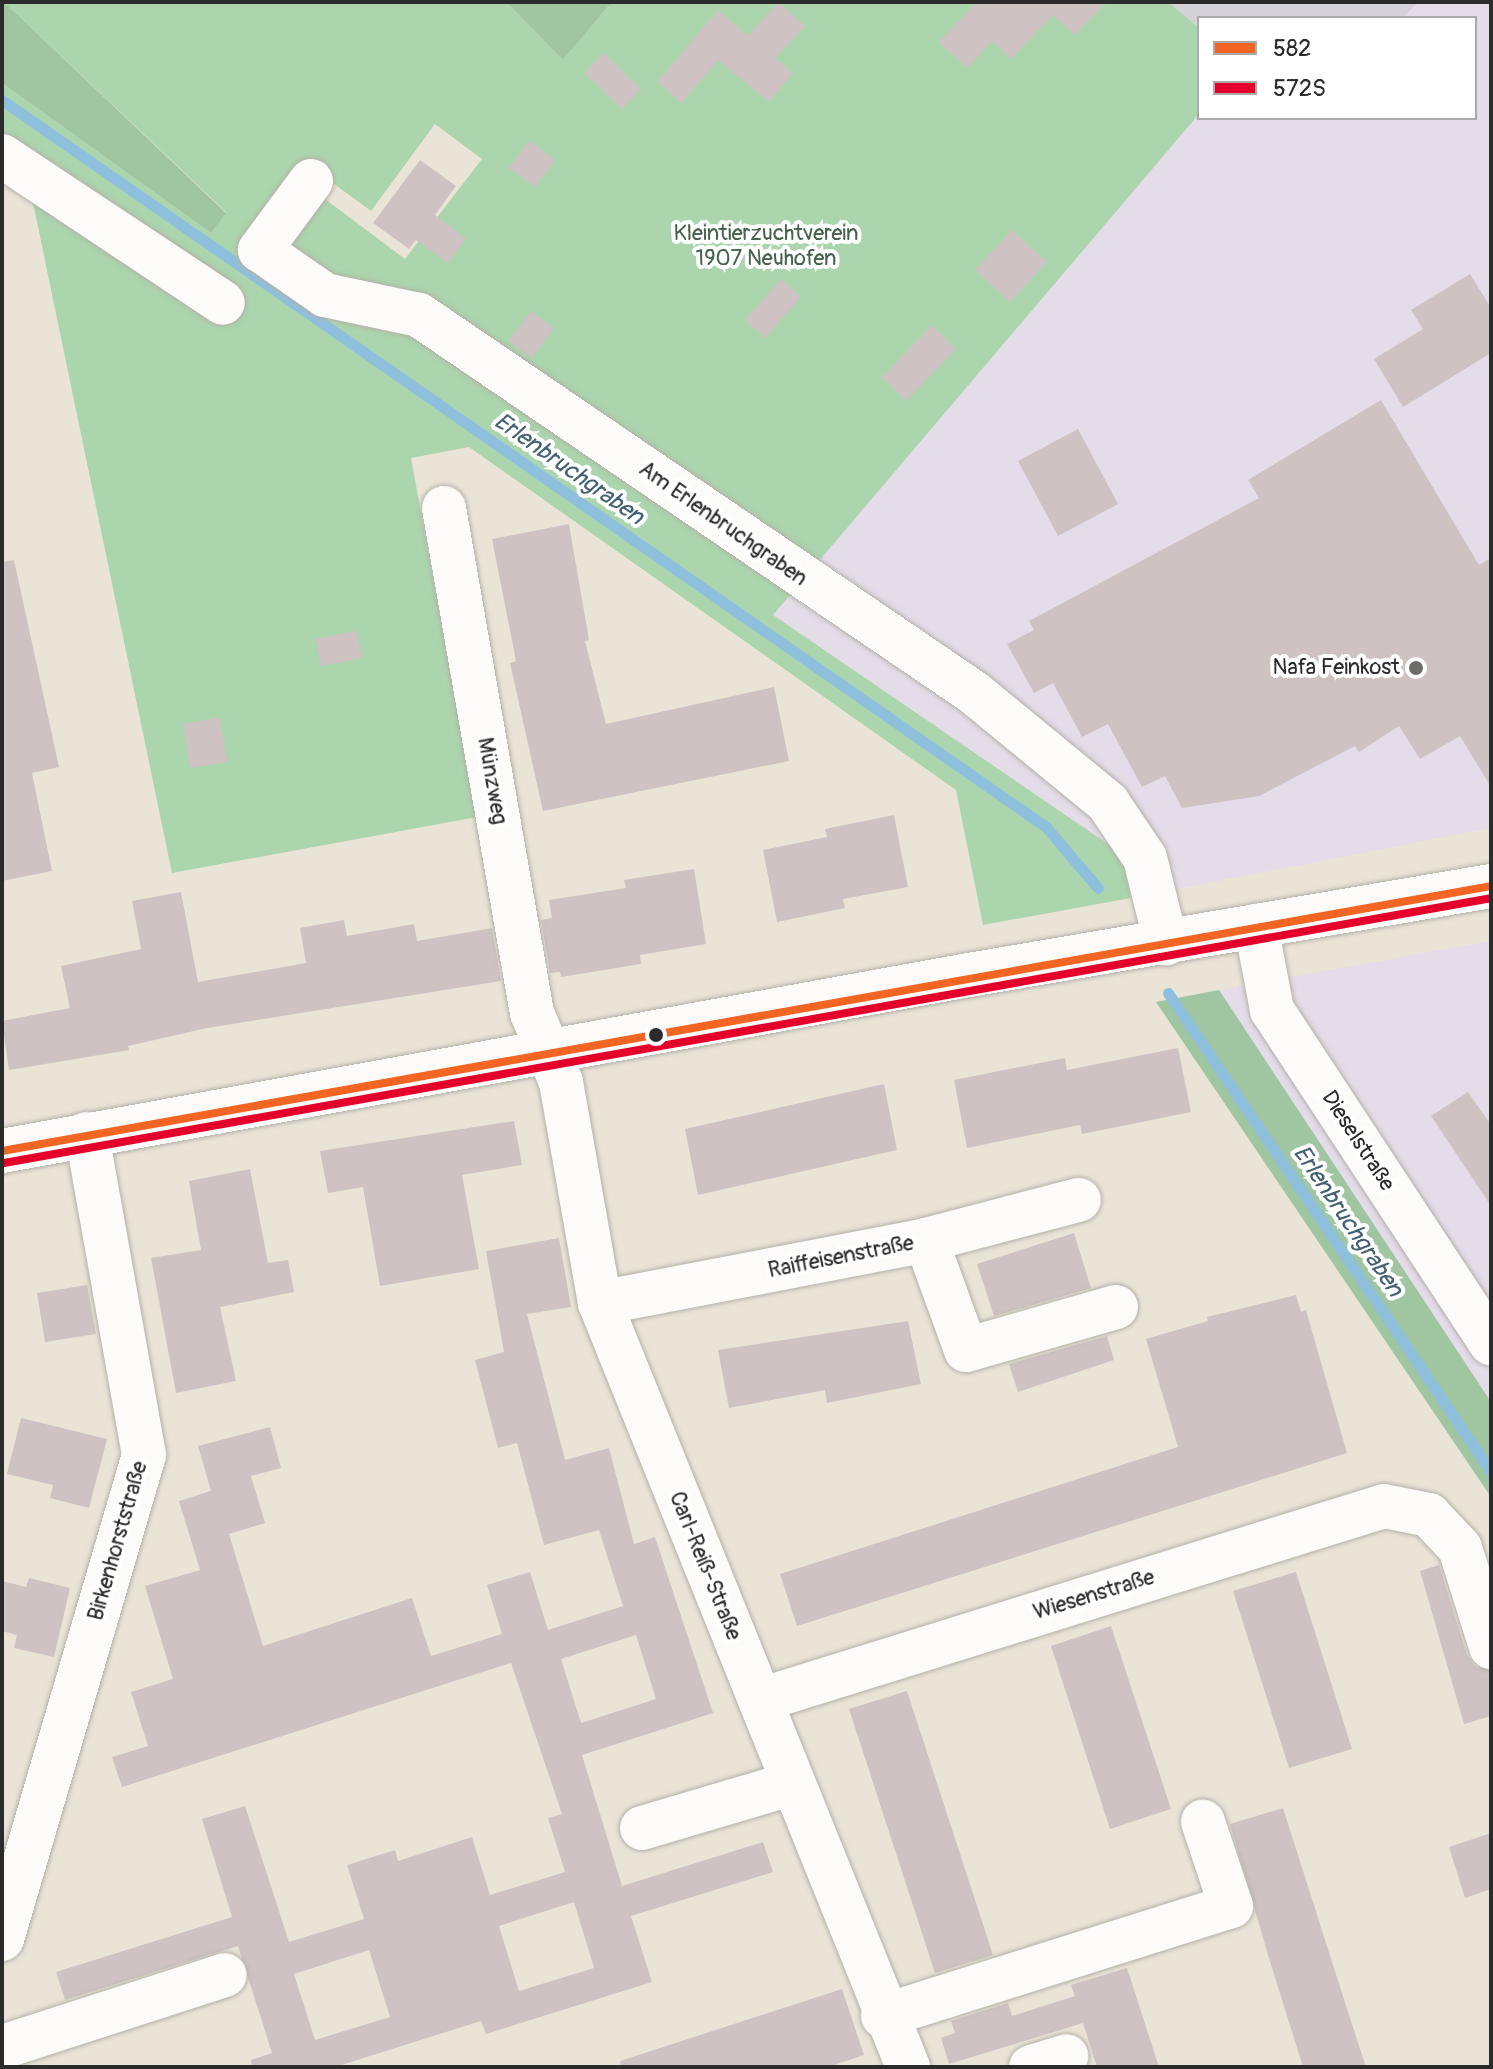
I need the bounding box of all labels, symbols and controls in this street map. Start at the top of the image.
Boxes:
legend [1197,16,1477,120]
text: 582 [1273,34,1312,63]
text: 572S [1273,74,1326,103]
park label: Kleintierzuchtverein 1907 Neuhofen [674,220,858,272]
water label: Erlenbruchgraben [489,407,649,531]
street label: Am Erlenbruchgraben [634,456,812,592]
place label: Nafa Feinkost [1273,655,1400,681]
marker: Nafa Feinkost [1407,659,1425,677]
street label: Münzweg [471,735,513,827]
unlabelled marker [648,1027,664,1043]
street label: Dieselstraße [1316,1086,1400,1196]
water label: Erlenbruchgraben [1287,1140,1409,1302]
street label: Raiffeisenstraße [766,1230,916,1284]
street label: Birkenhorststraße [83,1458,153,1624]
street label: Carl-Reiß-Straße [663,1488,747,1644]
street label: Wiesenstraße [1030,1564,1158,1626]

